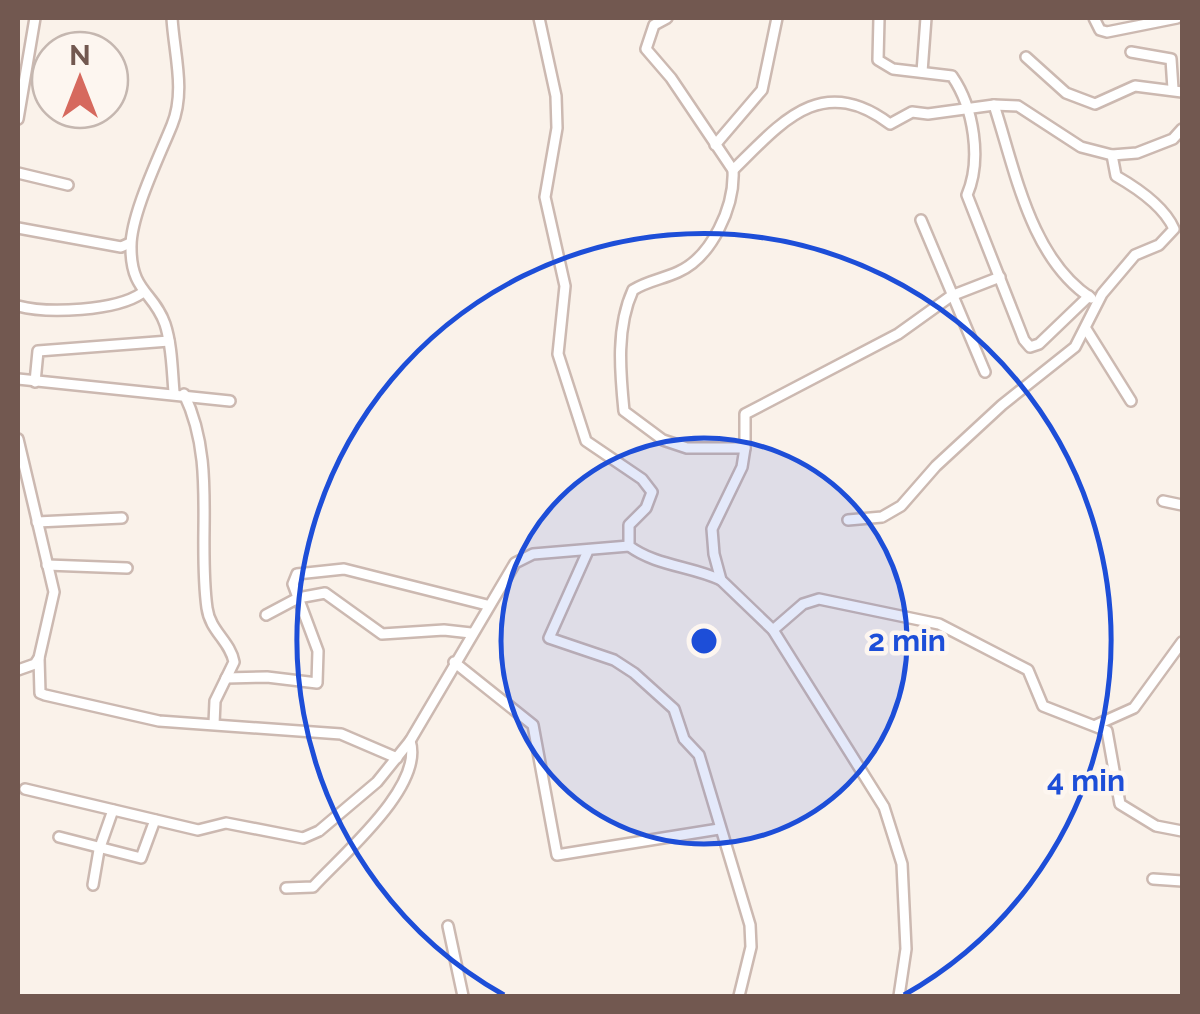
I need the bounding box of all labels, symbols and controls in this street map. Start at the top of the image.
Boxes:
north arrow [30,30,130,130]
text: N [69,39,91,72]
centre of rings [686,623,722,659]
text: 2 min [868,623,946,658]
text: 4 min [1047,763,1125,798]

